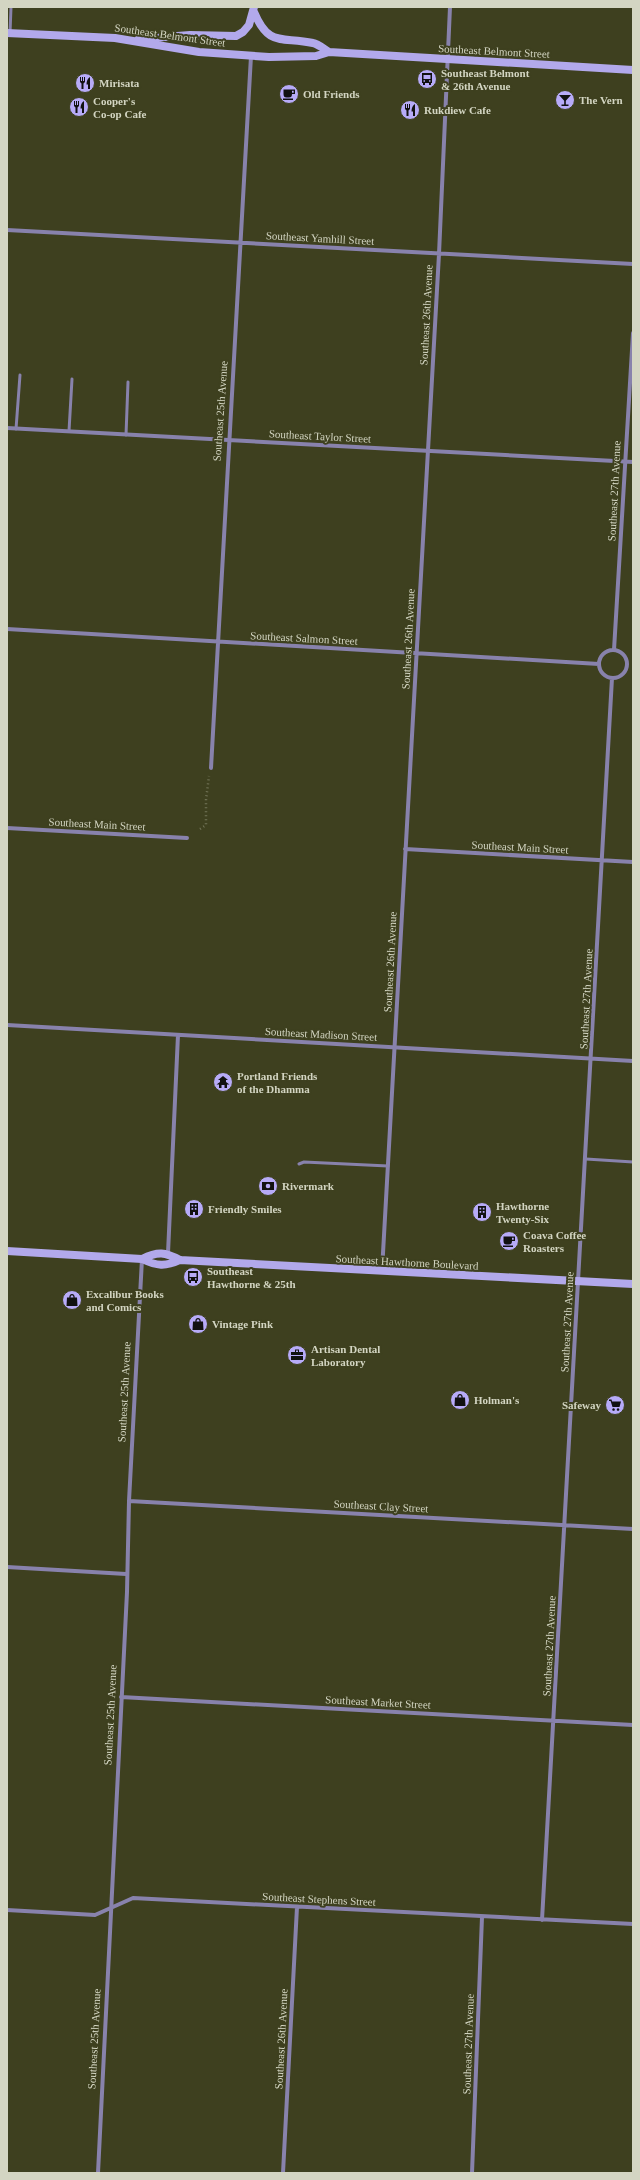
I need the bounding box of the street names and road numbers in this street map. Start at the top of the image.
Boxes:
street label: Southeast Belmont Street [114,21,226,49]
street label: Southeast Belmont Street [438,42,550,60]
street label: Southeast Yamhill Street [266,229,374,247]
street label: Southeast 26th Avenue [417,264,435,366]
street label: Southeast 25th Avenue [211,360,230,462]
street label: Southeast Taylor Street [269,427,371,445]
street label: Southeast 27th Avenue [605,440,623,542]
street label: Southeast 26th Avenue [399,588,417,690]
street label: Southeast Salmon Street [250,629,358,647]
street label: Southeast Main Street [48,815,146,833]
street label: Southeast Main Street [471,838,569,856]
street label: Southeast 26th Avenue [381,911,399,1013]
street label: Southeast 27th Avenue [577,948,595,1050]
street label: Southeast Madison Street [265,1025,377,1043]
street label: Southeast Hawthorne Boulevard [335,1252,479,1272]
street label: Southeast 27th Avenue [558,1271,576,1373]
street label: Southeast 25th Avenue [115,1341,133,1443]
street label: Southeast Clay Street [333,1498,429,1514]
street label: Southeast 27th Avenue [540,1595,558,1697]
street label: Southeast 25th Avenue [101,1664,119,1766]
street label: Southeast Market Street [325,1693,431,1711]
street label: Southeast Stephens Street [262,1890,376,1908]
street label: Southeast 25th Avenue [85,1988,103,2090]
street label: Southeast 26th Avenue [272,1988,290,2090]
street label: Southeast 27th Avenue [460,1993,476,2094]

